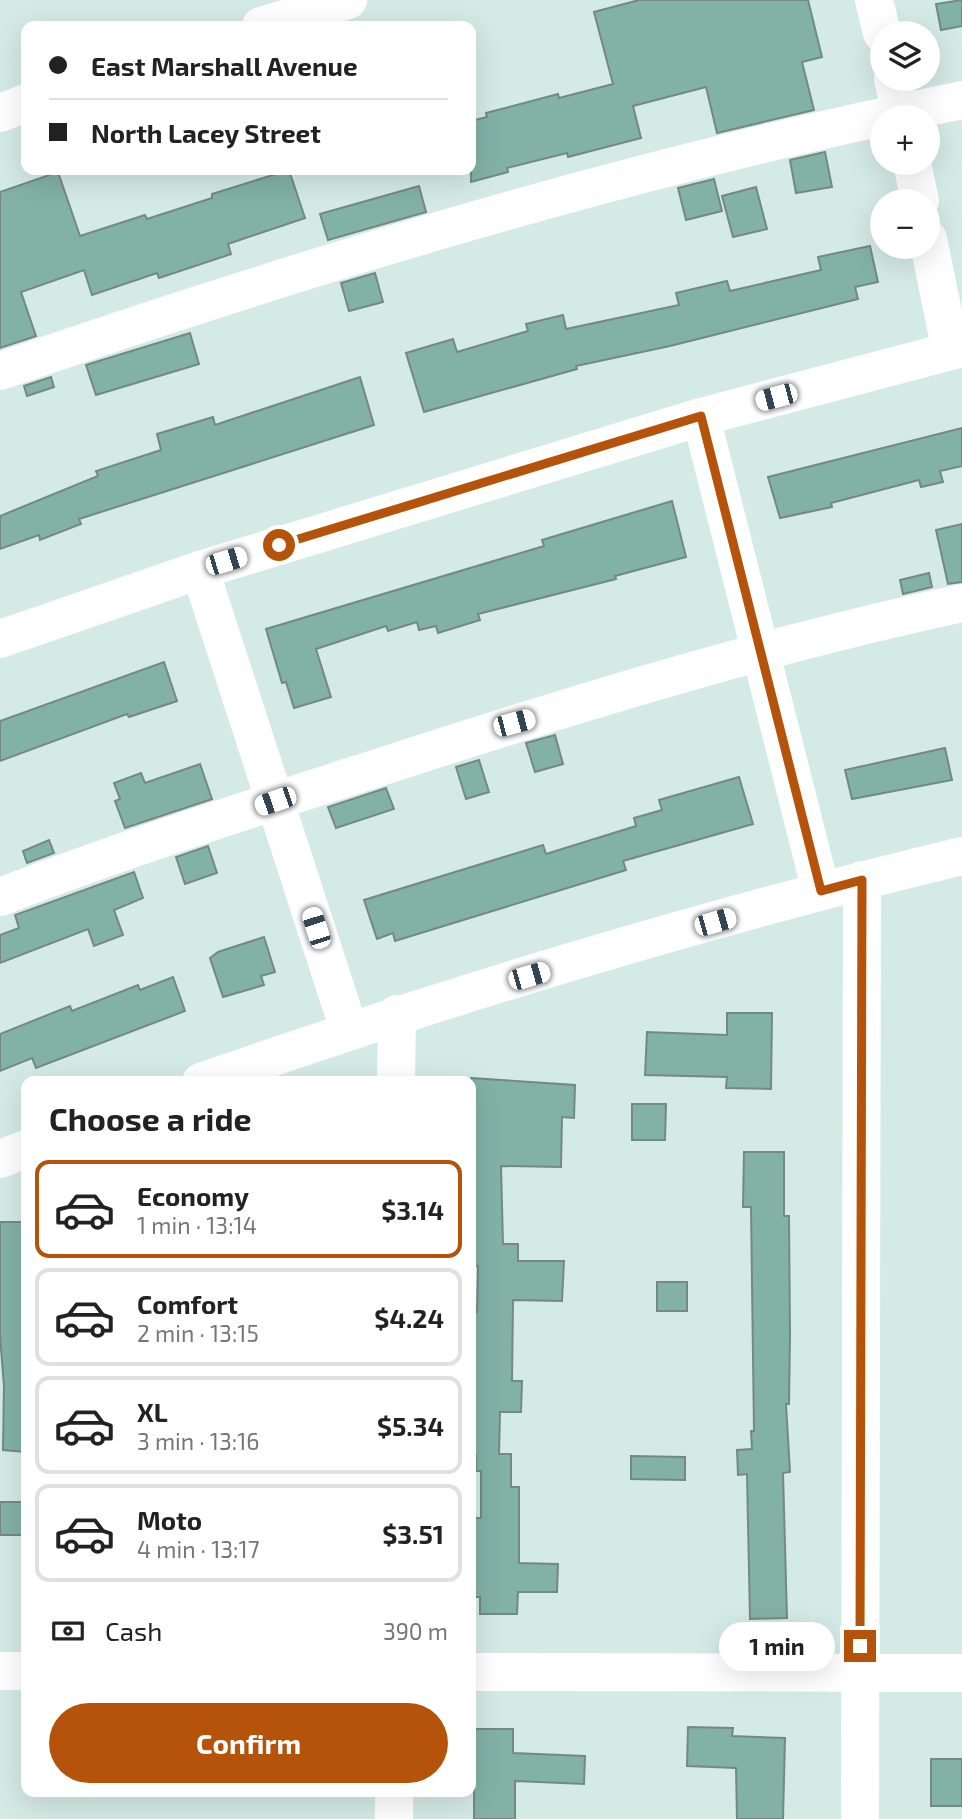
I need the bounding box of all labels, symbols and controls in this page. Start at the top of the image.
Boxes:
map controls [870,21,940,259]
button: layers [870,21,940,91]
text: East Marshall Avenue [91,50,358,81]
button: + [870,105,940,175]
text: North Lacey Street [91,117,321,148]
button: − [870,189,940,259]
car [753,381,800,413]
route start [263,529,295,561]
car [203,545,250,577]
car [491,707,538,739]
car [252,784,299,818]
car [300,905,333,951]
car [692,906,739,938]
car [506,960,553,992]
text: Choose a ride [49,1099,252,1137]
icon: car [53,1178,116,1241]
text: Economy [137,1180,249,1211]
text: $3.14 [381,1194,444,1225]
text: 1 min · 13:14 [137,1211,257,1239]
icon: car [53,1286,116,1349]
text: Comfort [137,1288,238,1319]
text: $4.24 [374,1302,444,1333]
text: 2 min · 13:15 [137,1319,259,1347]
icon: car [53,1394,116,1457]
text: XL [137,1396,168,1427]
text: $5.34 [377,1410,444,1441]
text: 3 min · 13:16 [137,1427,260,1455]
icon: car [53,1502,116,1565]
text: Moto [137,1504,202,1535]
text: $3.51 [382,1518,444,1549]
text: 4 min · 13:17 [137,1535,259,1563]
icon: cash [49,1612,87,1650]
text: Cash [105,1615,162,1646]
text: 390 m [383,1617,448,1645]
callout: 1 min [720,1622,836,1670]
route end [844,1630,876,1662]
text: 1 min [749,1632,805,1660]
button: Confirm [49,1703,448,1783]

